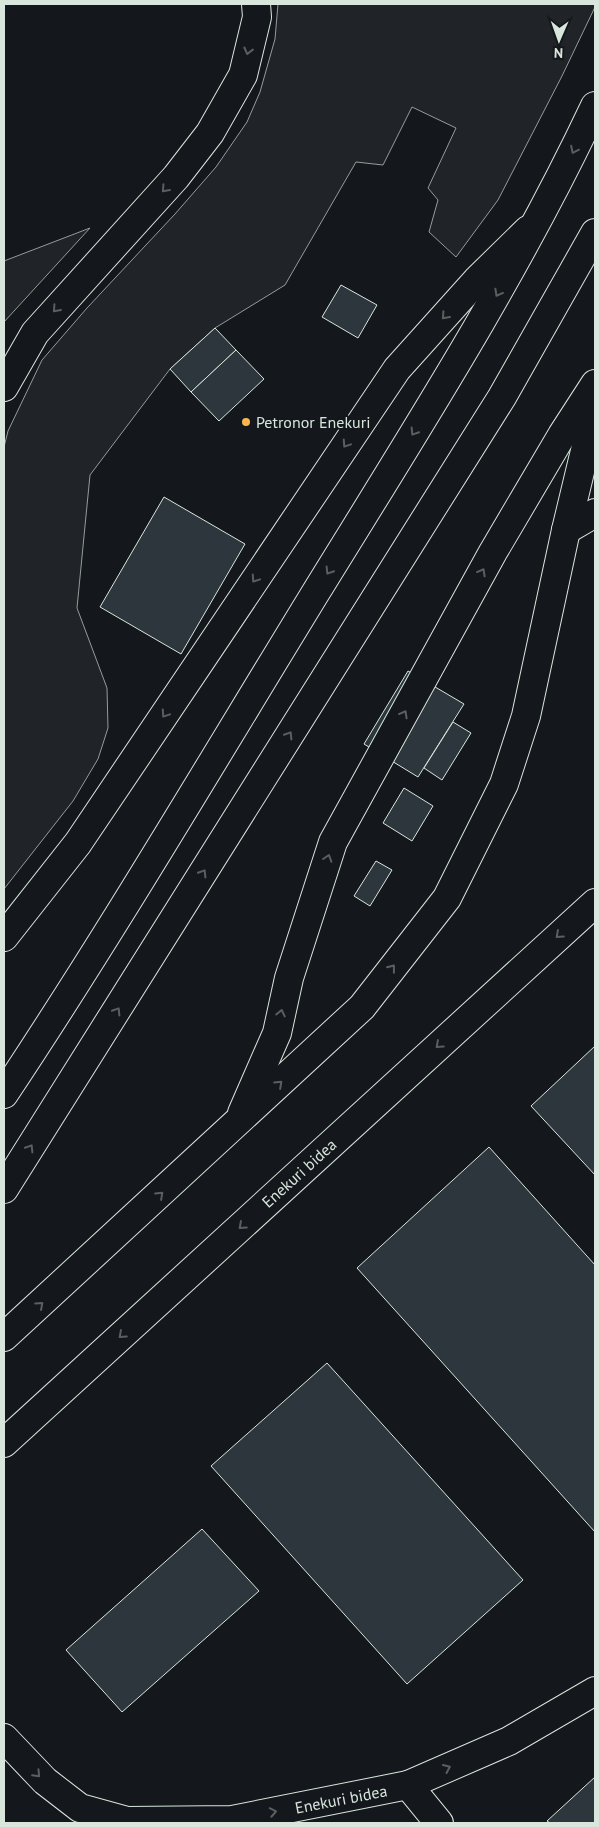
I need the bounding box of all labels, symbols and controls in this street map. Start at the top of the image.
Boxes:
north arrow [534,15,584,65]
text: N [554,44,563,62]
one-way arrow [243,47,254,56]
one-way arrow [570,145,580,154]
one-way arrow [162,183,171,192]
one-way arrow [494,288,504,297]
one-way arrow [53,304,62,313]
one-way arrow [442,310,451,319]
place label: Petronor Enekuri [256,412,370,432]
marker: Petronor Enekuri [240,416,252,428]
one-way arrow [410,427,420,436]
one-way arrow [343,439,352,448]
one-way arrow [325,565,335,574]
one-way arrow [476,568,486,577]
one-way arrow [252,573,261,583]
one-way arrow [161,708,171,717]
one-way arrow [397,711,407,720]
one-way arrow [283,732,293,741]
one-way arrow [322,854,332,863]
one-way arrow [197,869,206,879]
one-way arrow [556,930,565,939]
one-way arrow [387,965,396,974]
one-way arrow [110,1007,120,1016]
one-way arrow [275,1009,286,1018]
one-way arrow [436,1039,445,1048]
one-way arrow [273,1081,282,1090]
street label: Enekuri bidea [258,1134,340,1212]
one-way arrow [24,1144,33,1154]
one-way arrow [154,1192,163,1201]
one-way arrow [238,1220,247,1229]
one-way arrow [34,1301,43,1310]
one-way arrow [118,1329,127,1338]
one-way arrow [442,1764,451,1775]
one-way arrow [31,1768,40,1777]
street label: Enekuri bidea [293,1780,389,1818]
one-way arrow [268,1808,277,1818]

